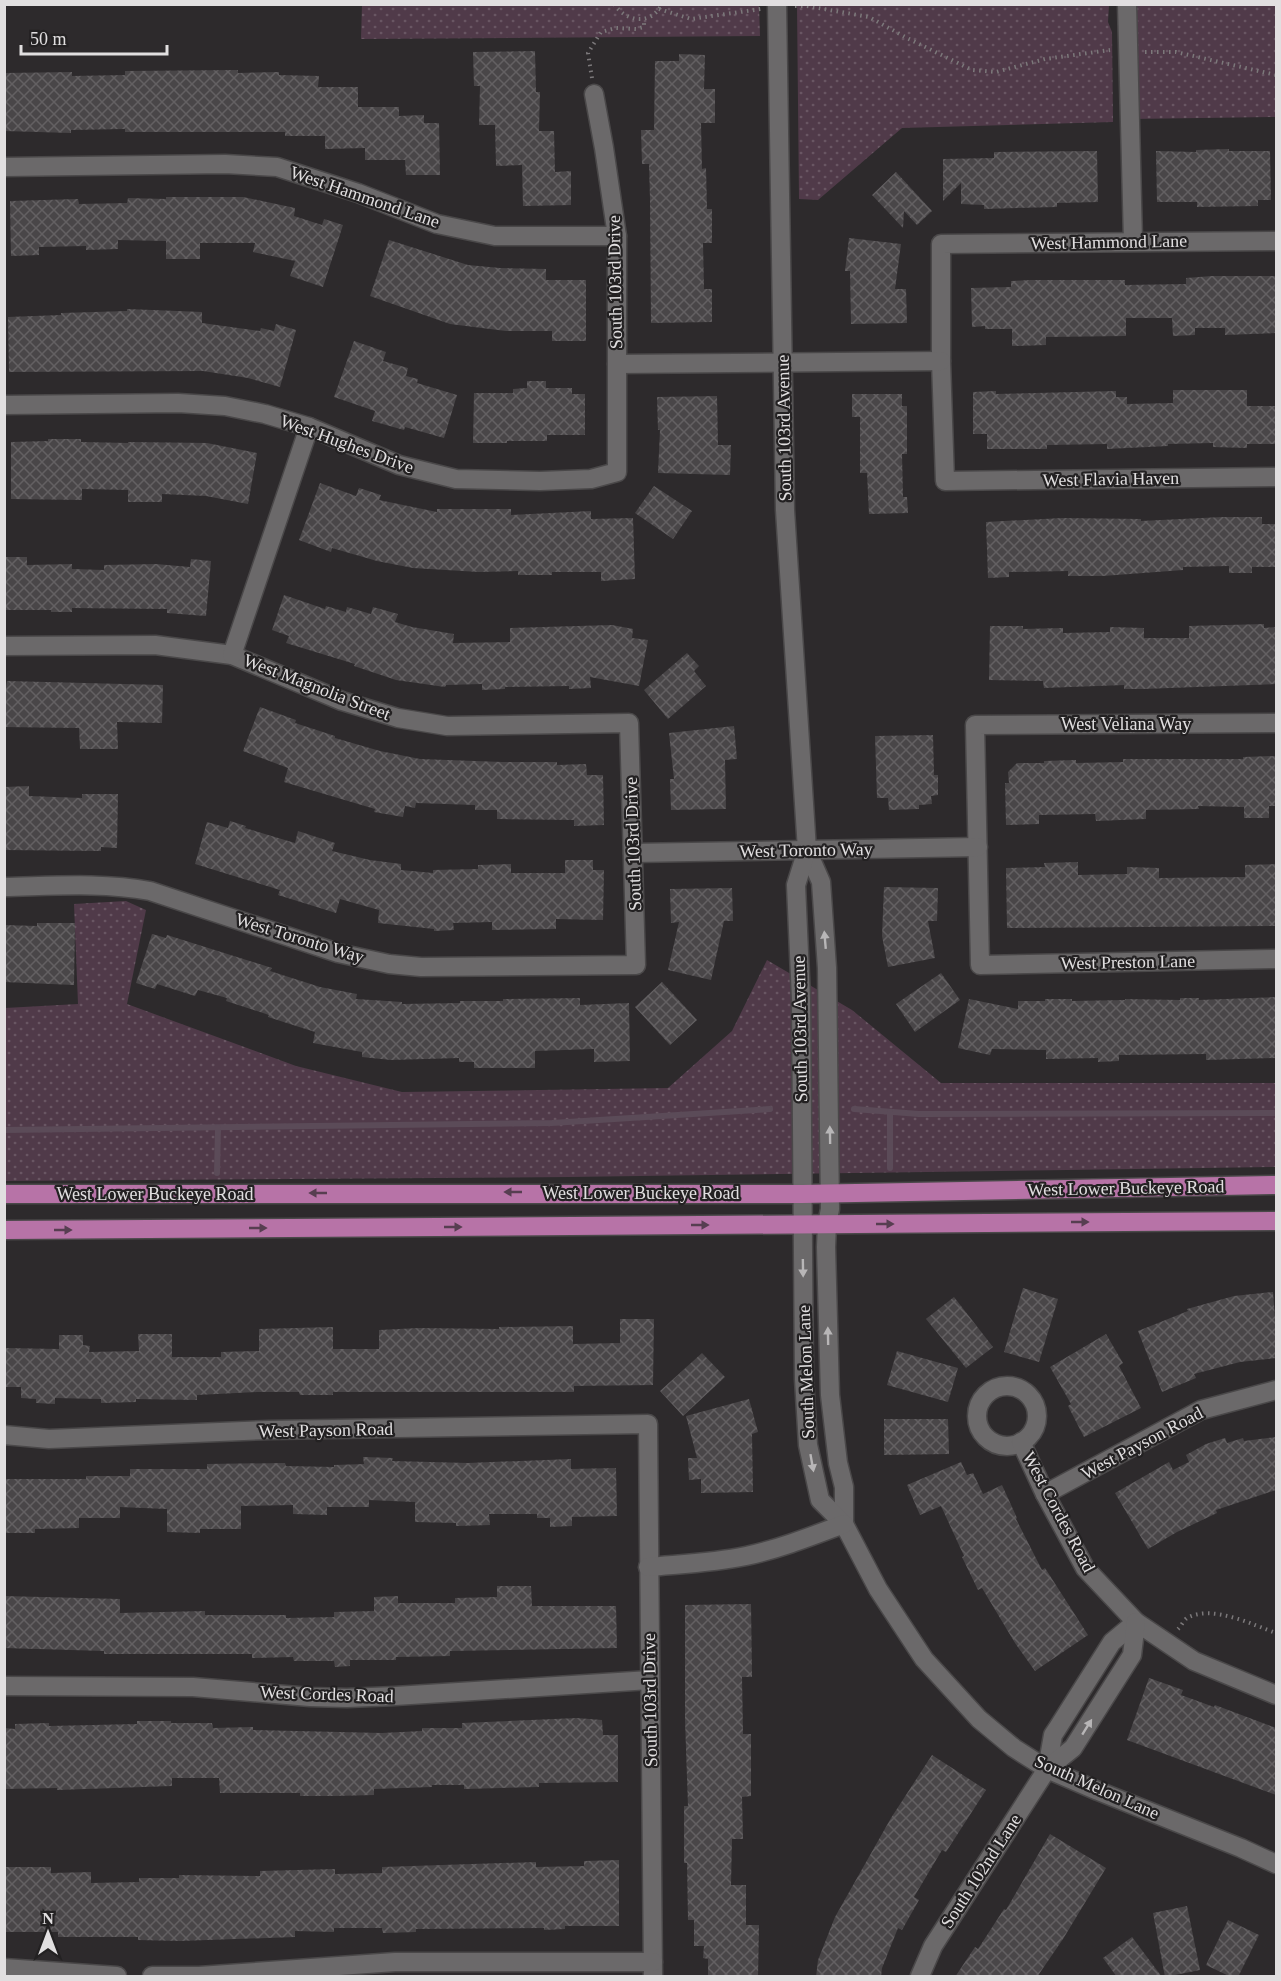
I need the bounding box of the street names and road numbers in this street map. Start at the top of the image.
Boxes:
street label: West Hammond Lane [288,162,442,232]
street label: South 103rd Drive [604,215,626,349]
street label: West Hammond Lane [1031,231,1187,253]
street label: South 103rd Avenue [773,354,795,501]
street label: West Hughes Drive [278,411,416,477]
street label: West Flavia Haven [1043,468,1179,490]
street label: West Magnolia Street [241,650,393,724]
street label: West Veliana Way [1061,714,1191,734]
street label: South 103rd Drive [621,777,645,911]
street label: West Toronto Way [739,839,873,861]
street label: West Toronto Way [233,909,367,967]
street label: West Preston Lane [1061,951,1195,973]
street label: South 103rd Avenue [789,955,811,1102]
street label: West Lower Buckeye Road [1027,1176,1225,1200]
street label: West Lower Buckeye Road [543,1183,740,1203]
street label: West Lower Buckeye Road [57,1184,254,1204]
street label: South Melon Lane [794,1305,818,1439]
street label: West Payson Road [1078,1403,1206,1483]
street label: West Payson Road [259,1419,393,1441]
street label: West Cordes Road [1019,1448,1099,1576]
street label: South 103rd Drive [639,1633,661,1767]
street label: West Cordes Road [260,1682,394,1706]
street label: South Melon Lane [1032,1751,1162,1823]
street label: South 102nd Lane [937,1810,1025,1932]

